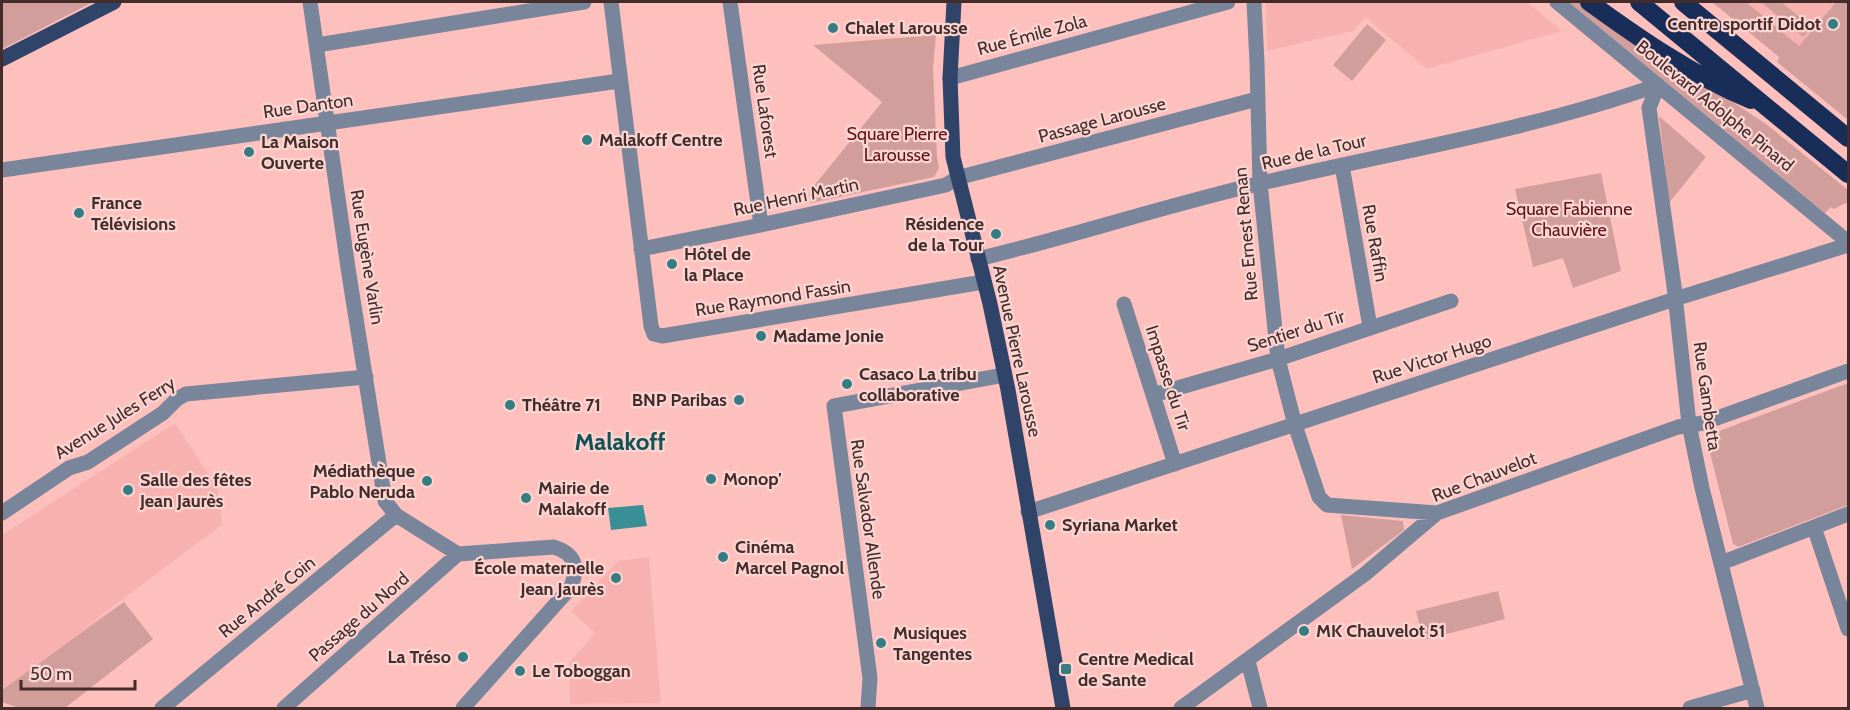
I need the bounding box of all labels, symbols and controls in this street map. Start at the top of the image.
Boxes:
street label: Rue Émile Zola [975,10,1089,60]
place label: Centre sportif Didot [1667,13,1821,35]
place label: Chalet Larousse [845,17,967,39]
marker: Centre sportif Didot [1826,17,1840,31]
marker: Chalet Larousse [826,21,840,35]
street label: Boulevard Adolphe Pinard [1632,36,1798,176]
street label: Rue Laforest [748,63,782,159]
street label: Rue Danton [262,89,354,123]
street label: Passage Larousse [1036,92,1168,148]
park label: Square Pierre Larousse [847,123,947,166]
place label: Malakoff Centre [599,129,722,151]
street label: Rue de la Tour [1260,129,1369,175]
place label: La Maison Ouverte [261,131,339,174]
marker: Malakoff Centre [580,133,594,147]
marker: La Maison Ouverte [242,145,256,159]
street label: Rue Ernest Renan [1229,166,1263,302]
street label: Rue Henri Martin [731,173,861,221]
street label: Rue Eugène Varlin [345,188,389,326]
place label: France Télévisions [91,192,176,235]
park label: Square Fabienne Chauvière [1506,198,1632,241]
street label: Rue Raffin [1357,202,1393,284]
marker: France Télévisions [72,206,86,220]
place label: Résidence de la Tour [905,213,984,256]
marker: Résidence de la Tour [989,227,1003,241]
place label: Hôtel de la Place [684,243,751,286]
marker: Hôtel de la Place [665,257,679,271]
street label: Avenue Pierre Larousse [988,263,1046,439]
street label: Rue Raymond Fassin [694,275,852,321]
street label: Sentier du Tir [1245,305,1348,357]
street label: Impasse du Tir [1141,323,1195,434]
place label: Madame Jonie [773,325,884,347]
marker: Madame Jonie [754,329,768,343]
street label: Rue Victor Hugo [1370,329,1494,389]
street label: Rue Gambetta [1688,340,1726,452]
place label: Casaco La tribu collaborative [859,363,977,406]
street label: Avenue Jules Ferry [51,372,179,464]
marker: Casaco La tribu collaborative [840,377,854,391]
place label: BNP Paribas [632,389,727,411]
marker: BNP Paribas [732,393,746,407]
place label: Théâtre 71 [522,394,601,416]
marker: Théâtre 71 [503,398,517,412]
district label: Malakoff [574,427,666,456]
street label: Rue Salvador Allende [846,438,890,600]
street label: Rue Chauvelot [1429,447,1539,507]
place label: Médiathèque Pablo Neruda [309,460,415,503]
place label: Monop' [723,468,781,490]
place label: Salle des fêtes Jean Jaurès [139,469,252,512]
marker: Monop' [704,472,718,486]
marker: Médiathèque Pablo Neruda [420,474,434,488]
place label: Mairie de Malakoff [538,477,609,520]
marker: Salle des fêtes Jean Jaurès [121,483,135,497]
marker: Mairie de Malakoff [519,491,533,505]
place label: Syriana Market [1062,514,1178,536]
marker: Syriana Market [1043,518,1057,532]
place label: Cinéma Marcel Pagnol [735,536,844,579]
marker: Cinéma Marcel Pagnol [716,550,730,564]
street label: Rue André Coin [214,551,320,643]
place label: École maternelle Jean Jaurès [474,557,604,600]
street label: Passage du Nord [304,567,414,667]
marker: École maternelle Jean Jaurès [609,571,623,585]
place label: MK Chauvelot 51 [1316,620,1445,642]
place label: Musiques Tangentes [893,622,972,665]
marker: MK Chauvelot 51 [1297,624,1311,638]
marker: Musiques Tangentes [874,636,888,650]
place label: La Tréso [388,646,451,668]
place label: Centre Medical de Sante [1078,648,1194,691]
marker: La Tréso [456,650,470,664]
scale bar [21,653,135,691]
place label: Le Toboggan [532,660,631,682]
marker: Centre Medical de Sante [1059,662,1073,676]
text: 50 m [30,663,72,685]
marker: Le Toboggan [513,664,527,678]

